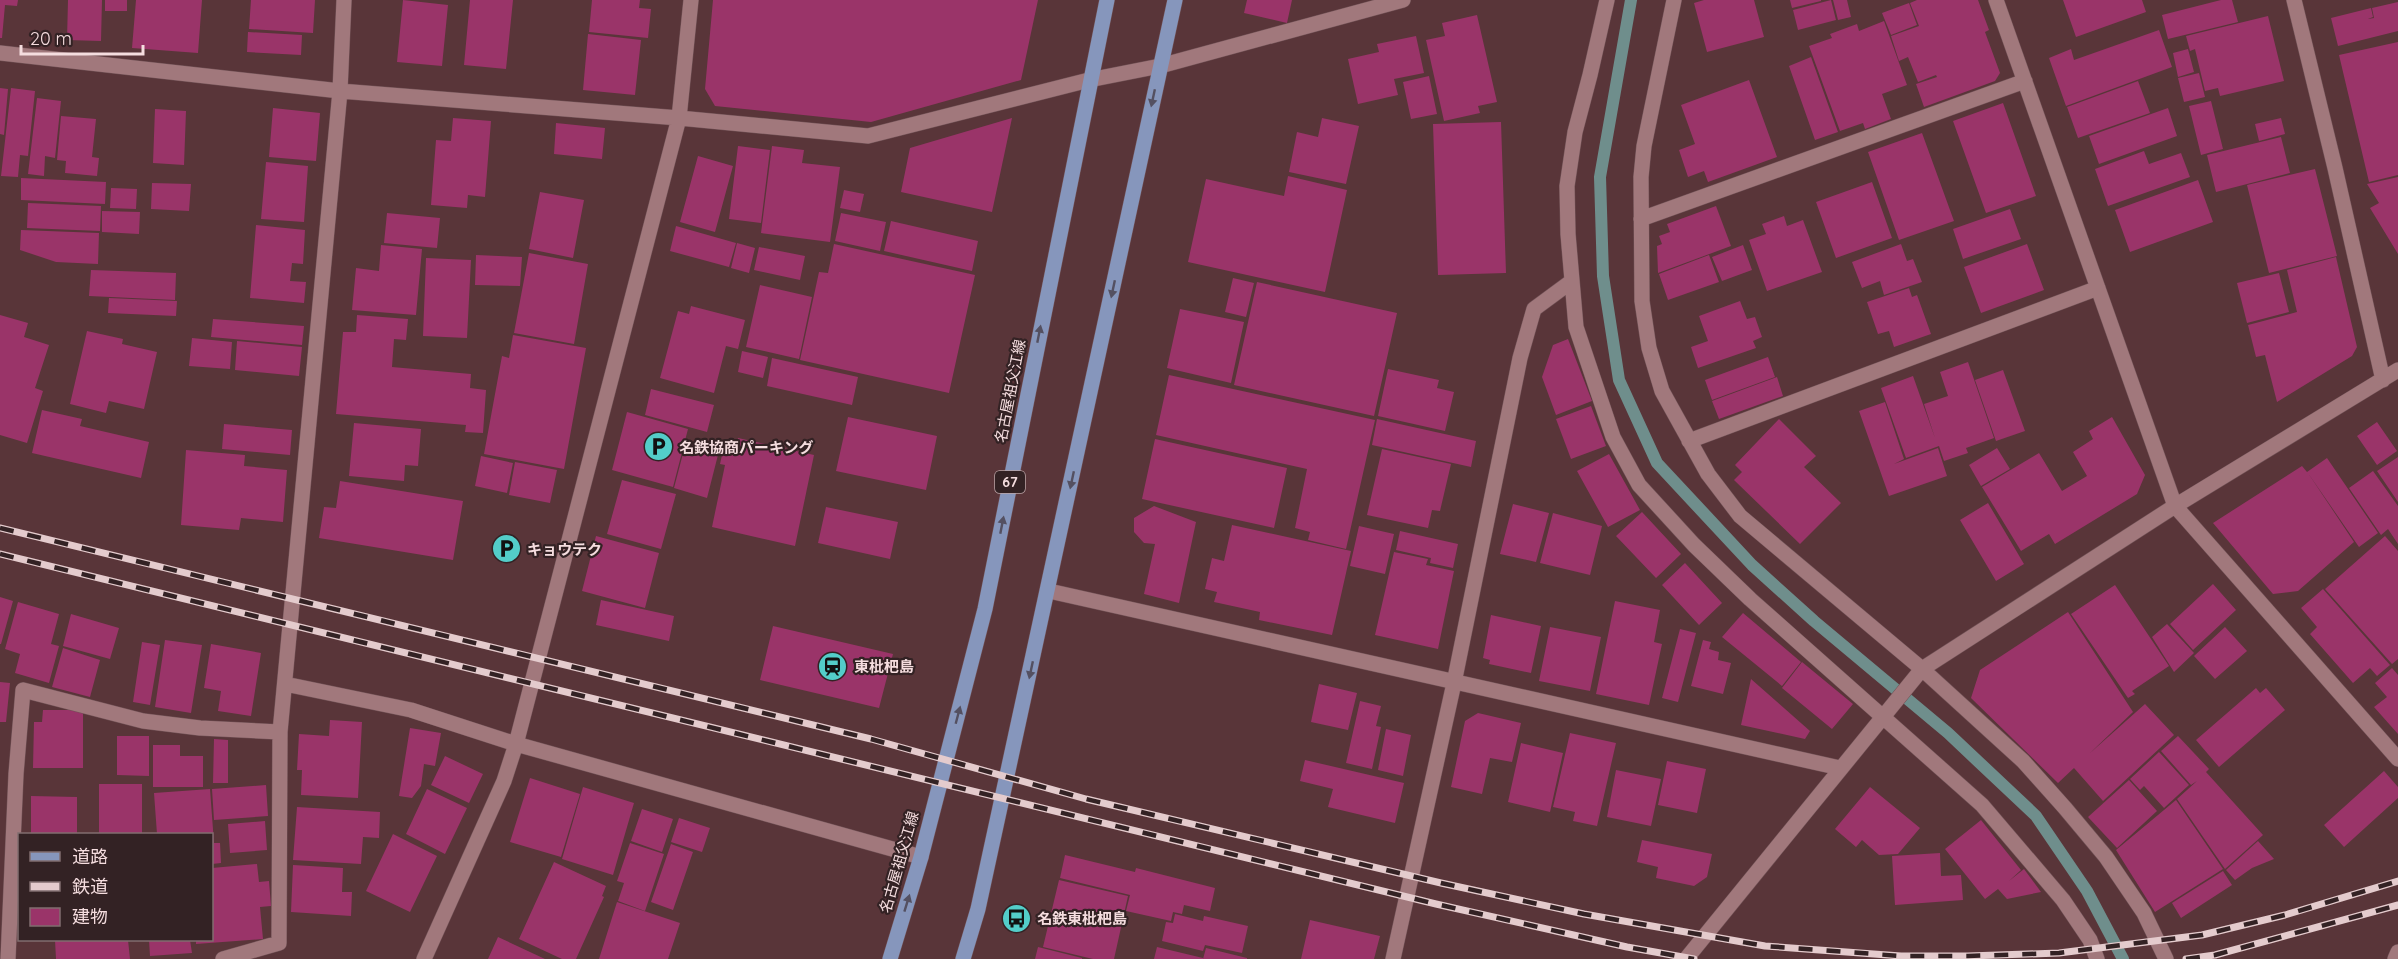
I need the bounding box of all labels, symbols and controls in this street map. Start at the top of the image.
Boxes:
scale bar [21,18,142,56]
text: 20 m [30,27,72,50]
one-way arrow [1148,89,1158,107]
one-way arrow [1108,280,1117,299]
one-way arrow [1035,324,1044,343]
street label: 名古屋祖父江線 [991,338,1029,444]
parking icon: 名鉄協商パーキング [642,431,674,463]
place label: 名鉄協商パーキング [679,438,814,457]
one-way arrow [1067,470,1076,489]
road number: 67 [995,471,1025,493]
one-way arrow [998,515,1007,534]
parking icon: キョウテク [490,533,522,565]
place label: キョウテク [527,540,602,559]
station icon: 東枇杷島 [817,650,849,682]
place label: 東枇杷島 [854,657,914,676]
one-way arrow [1026,661,1035,680]
one-way arrow [953,706,963,724]
street label: 名古屋祖父江線 [875,809,923,915]
legend [18,833,213,941]
text: 道路 [72,845,108,868]
text: 鉄道 [72,875,108,898]
one-way arrow [903,894,912,912]
bus stop icon: 名鉄東枇杷島 [1000,902,1032,934]
text: 建物 [72,905,108,928]
place label: 名鉄東枇杷島 [1037,909,1127,928]

